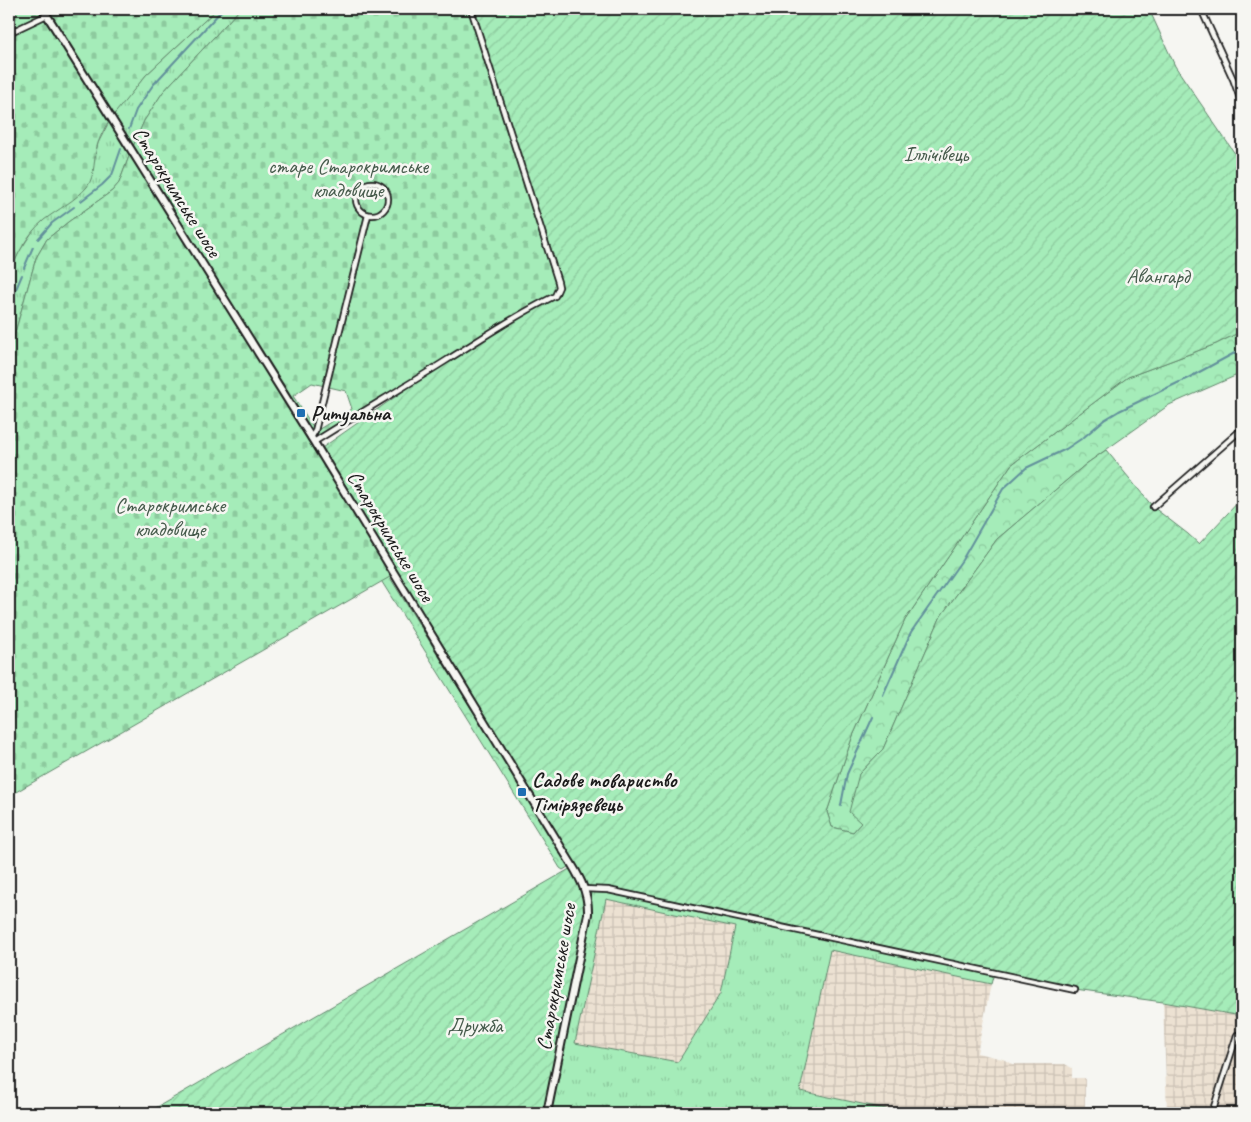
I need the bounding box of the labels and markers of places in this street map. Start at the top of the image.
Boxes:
place label: Ритуальна [311,400,392,427]
marker: Ритуальна [295,407,307,419]
place label: Садове товариство Тімірязєвець [532,767,678,818]
marker: Садове товариство Тімірязєвець [516,786,528,798]

